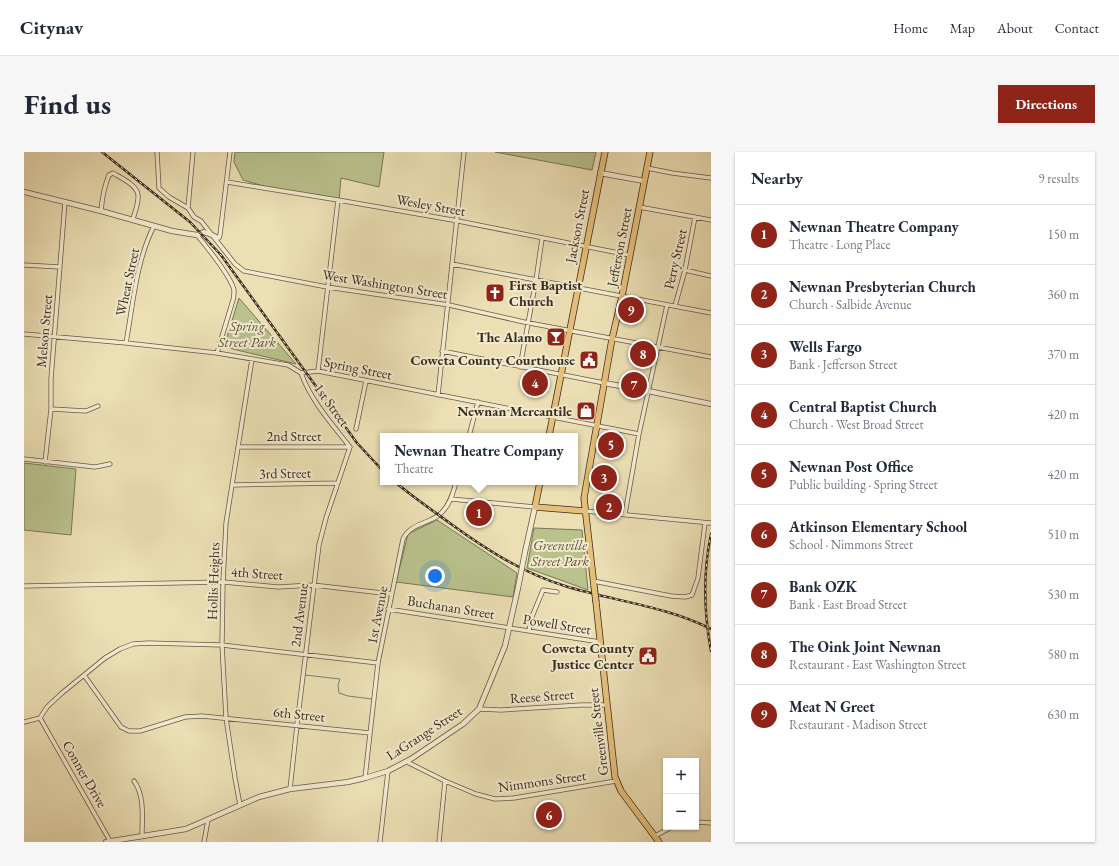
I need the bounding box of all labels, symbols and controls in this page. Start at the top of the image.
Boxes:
text: Citynav [20,15,83,40]
text: Home [893,19,928,37]
text: Map [950,19,975,37]
text: About [997,19,1033,37]
text: Contact [1055,19,1099,37]
button: Directions [998,85,1095,123]
text: Find us [24,86,111,122]
text: Nearby [751,167,803,189]
text: 9 results [1038,170,1079,187]
street label: Jackson Street [561,187,593,266]
street label: Wesley Street [395,190,468,220]
street label: Jefferson Street [602,205,636,289]
text: Newnan Theatre Company [789,217,959,236]
street label: Perry Street [659,226,691,291]
text: 1 [761,226,767,243]
text: 150 m [1048,226,1079,243]
text: Theatre · Long Place [789,236,891,253]
street label: Wheat Street [111,246,143,318]
street label: West Washington Street [321,265,449,303]
place label: First Baptist Church [509,276,583,310]
text: Newnan Presbyterian Church [789,277,976,296]
church icon: First Baptist Church [484,282,506,304]
text: 2 [761,286,767,303]
text: 360 m [1048,286,1079,303]
street label: Melson Street [32,293,56,368]
pin: 9 [618,295,644,325]
text: Church · Salbide Avenue [789,296,912,313]
park label: Spring Street Park [217,317,277,351]
bar icon: The Alamo [545,326,567,348]
place label: The Alamo [477,328,542,346]
text: Wells Fargo [789,337,862,356]
pin: 8 [630,339,656,369]
text: 3 [761,346,767,363]
text: 370 m [1048,346,1079,363]
public building icon: Coweta County Courthouse [578,349,600,371]
place label: Coweta County Courthouse [411,351,575,369]
street label: Spring Street [322,353,394,384]
text: Bank · Jefferson Street [789,356,897,373]
pin: 4 [522,368,548,398]
pin: 7 [621,370,647,400]
street label: 1st Street [310,380,354,431]
text: Central Baptist Church [789,397,937,416]
shop icon: Newnan Mercantile [575,400,597,422]
place label: Newnan Mercantile [457,402,572,420]
text: 4 [761,406,767,423]
text: 420 m [1048,406,1079,423]
text: Church · West Broad Street [789,416,924,433]
street label: 2nd Street [267,427,322,445]
pin: 5 [598,430,624,460]
popup [380,433,578,485]
text: Newnan Theatre Company [394,441,564,460]
text: Newnan Post Office [789,457,913,476]
text: Theatre [394,460,433,477]
pin: 3 [591,463,617,493]
street label: 3rd Street [259,464,312,482]
text: 5 [761,466,767,483]
text: 420 m [1048,466,1079,483]
text: Public building · Spring Street [789,476,938,493]
pin: 2 [596,492,622,522]
pin: 1 [466,498,492,528]
text: Atkinson Elementary School [789,517,967,536]
text: 6 [761,526,767,543]
text: 510 m [1048,526,1079,543]
park label: Greenville Street Park [530,536,590,570]
text: School · Nimmons Street [789,536,913,553]
street label: Hollis Heights [203,541,223,620]
street label: 4th Street [230,562,284,584]
your location [425,566,445,586]
text: Bank OZK [789,577,857,596]
street label: 2nd Avenue [286,582,312,648]
street label: 1st Avenue [363,584,392,645]
text: 7 [761,586,767,603]
text: 530 m [1048,586,1079,603]
street label: Buchanan Street [406,591,496,623]
text: Bank · East Broad Street [789,596,907,613]
street label: Powell Street [522,610,593,638]
text: The Oink Joint Newnan [789,637,941,656]
place label: Coweta County Justice Center [542,639,634,673]
public building icon: Coweta County Justice Center [637,645,659,667]
text: 8 [761,646,767,663]
text: 580 m [1048,646,1079,663]
text: Restaurant · East Washington Street [789,656,966,673]
street label: Reese Street [509,685,575,707]
street label: Greenville Street [584,687,612,777]
text: Meat N Greet [789,697,875,716]
street label: 6th Street [272,702,326,726]
street label: LaGrange Street [383,702,466,764]
text: 9 [761,706,767,723]
text: 630 m [1048,706,1079,723]
text: Restaurant · Madison Street [789,716,927,733]
street label: Conner Drive [59,737,112,811]
map controls [663,758,699,830]
button: + [663,758,699,794]
street label: Nimmons Street [497,766,588,796]
button: − [663,794,699,830]
pin: 6 [536,800,562,830]

